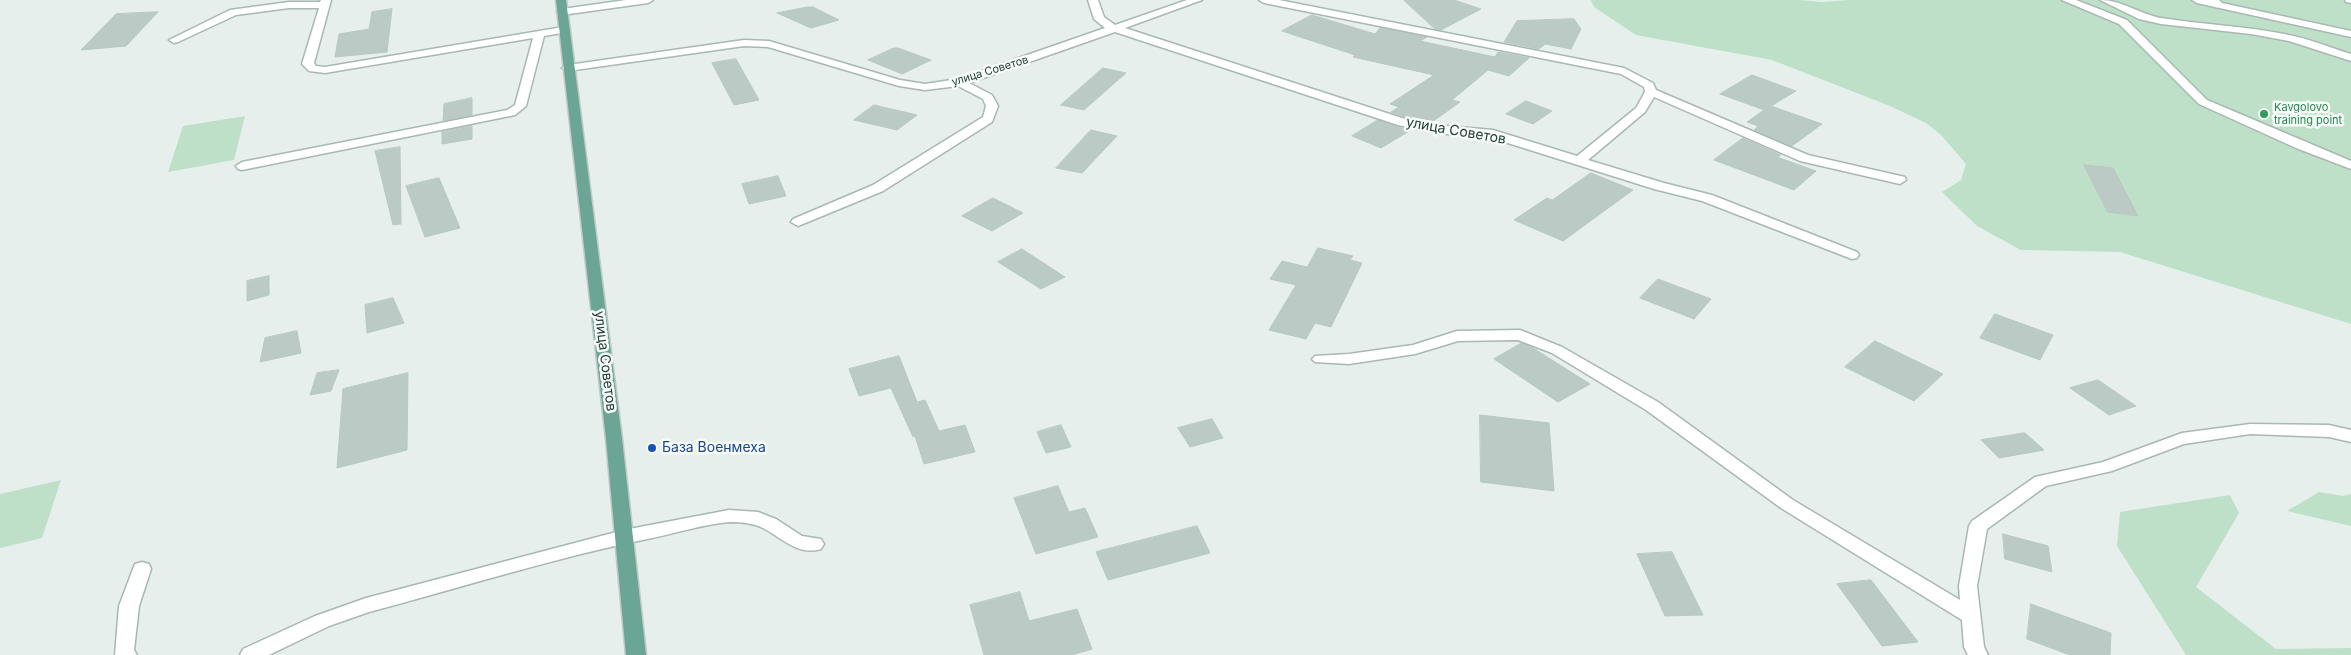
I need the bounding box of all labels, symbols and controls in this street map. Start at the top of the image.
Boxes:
street label: улица Советов [950,53,1030,89]
place label: Kavgolovo training point [2274,101,2342,127]
marker: Kavgolovo training point [2258,108,2270,120]
street label: улица Советов [1405,114,1507,148]
street label: улица Советов [591,310,619,412]
place label: База Военмеха [662,440,766,456]
marker: База Военмеха [646,442,658,454]

